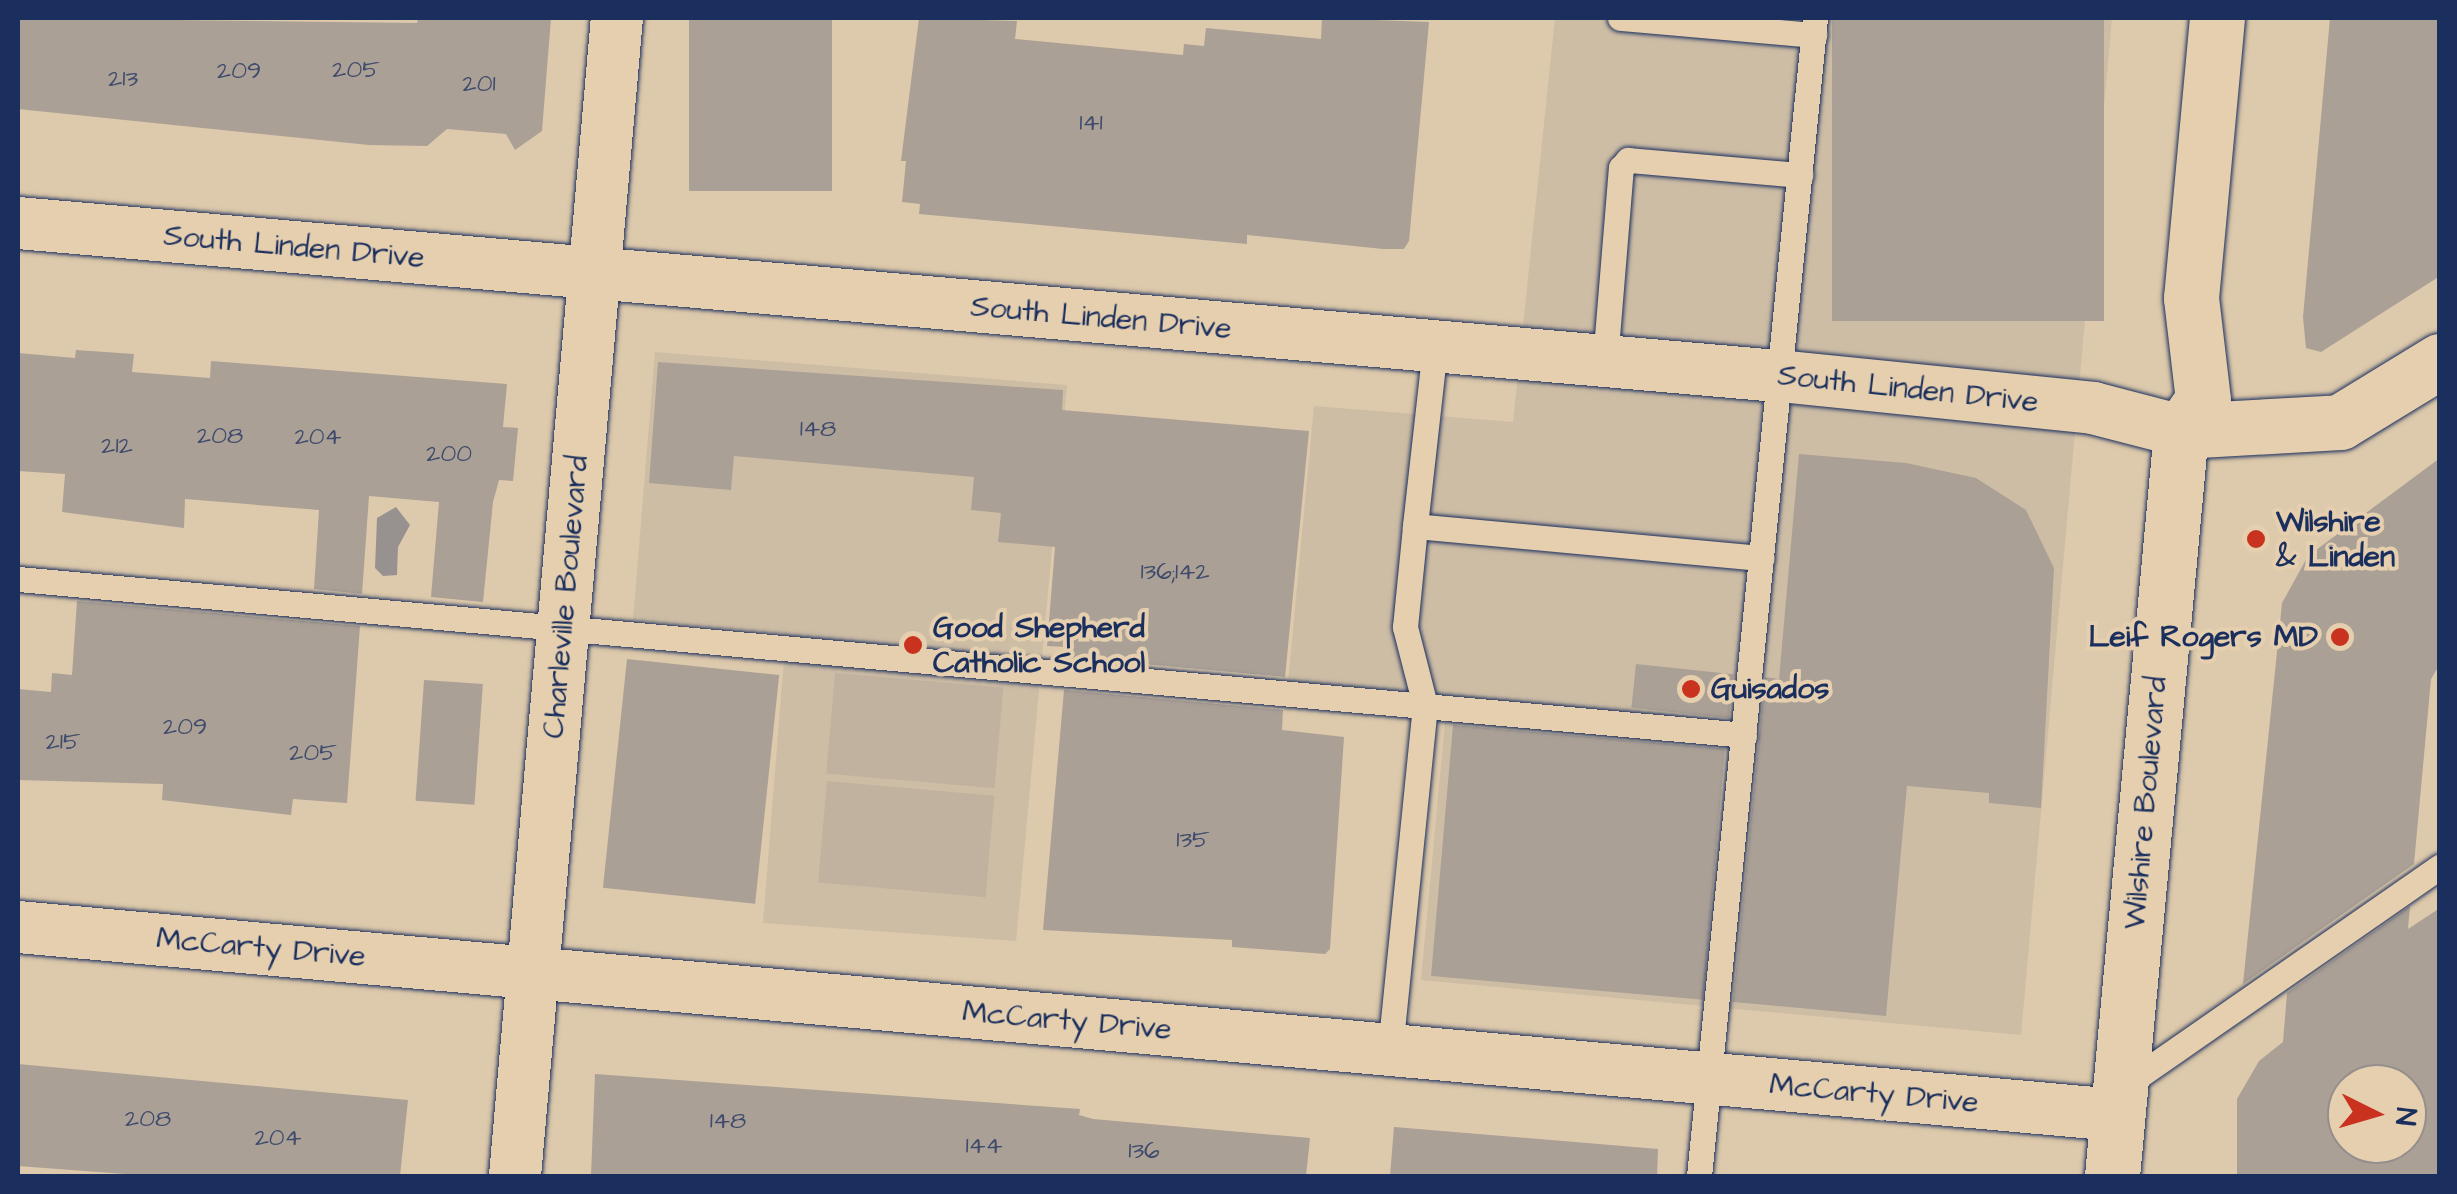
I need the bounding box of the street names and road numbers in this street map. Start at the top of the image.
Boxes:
street label: South Linden Drive [162,218,426,276]
street label: South Linden Drive [969,289,1233,347]
street label: South Linden Drive [1776,357,2040,421]
street label: Charleville Boulevard [536,454,596,740]
street label: Wilshire Boulevard [2117,675,2175,931]
street label: McCarty Drive [155,921,367,975]
street label: McCarty Drive [961,994,1173,1048]
street label: McCarty Drive [1768,1067,1980,1121]

